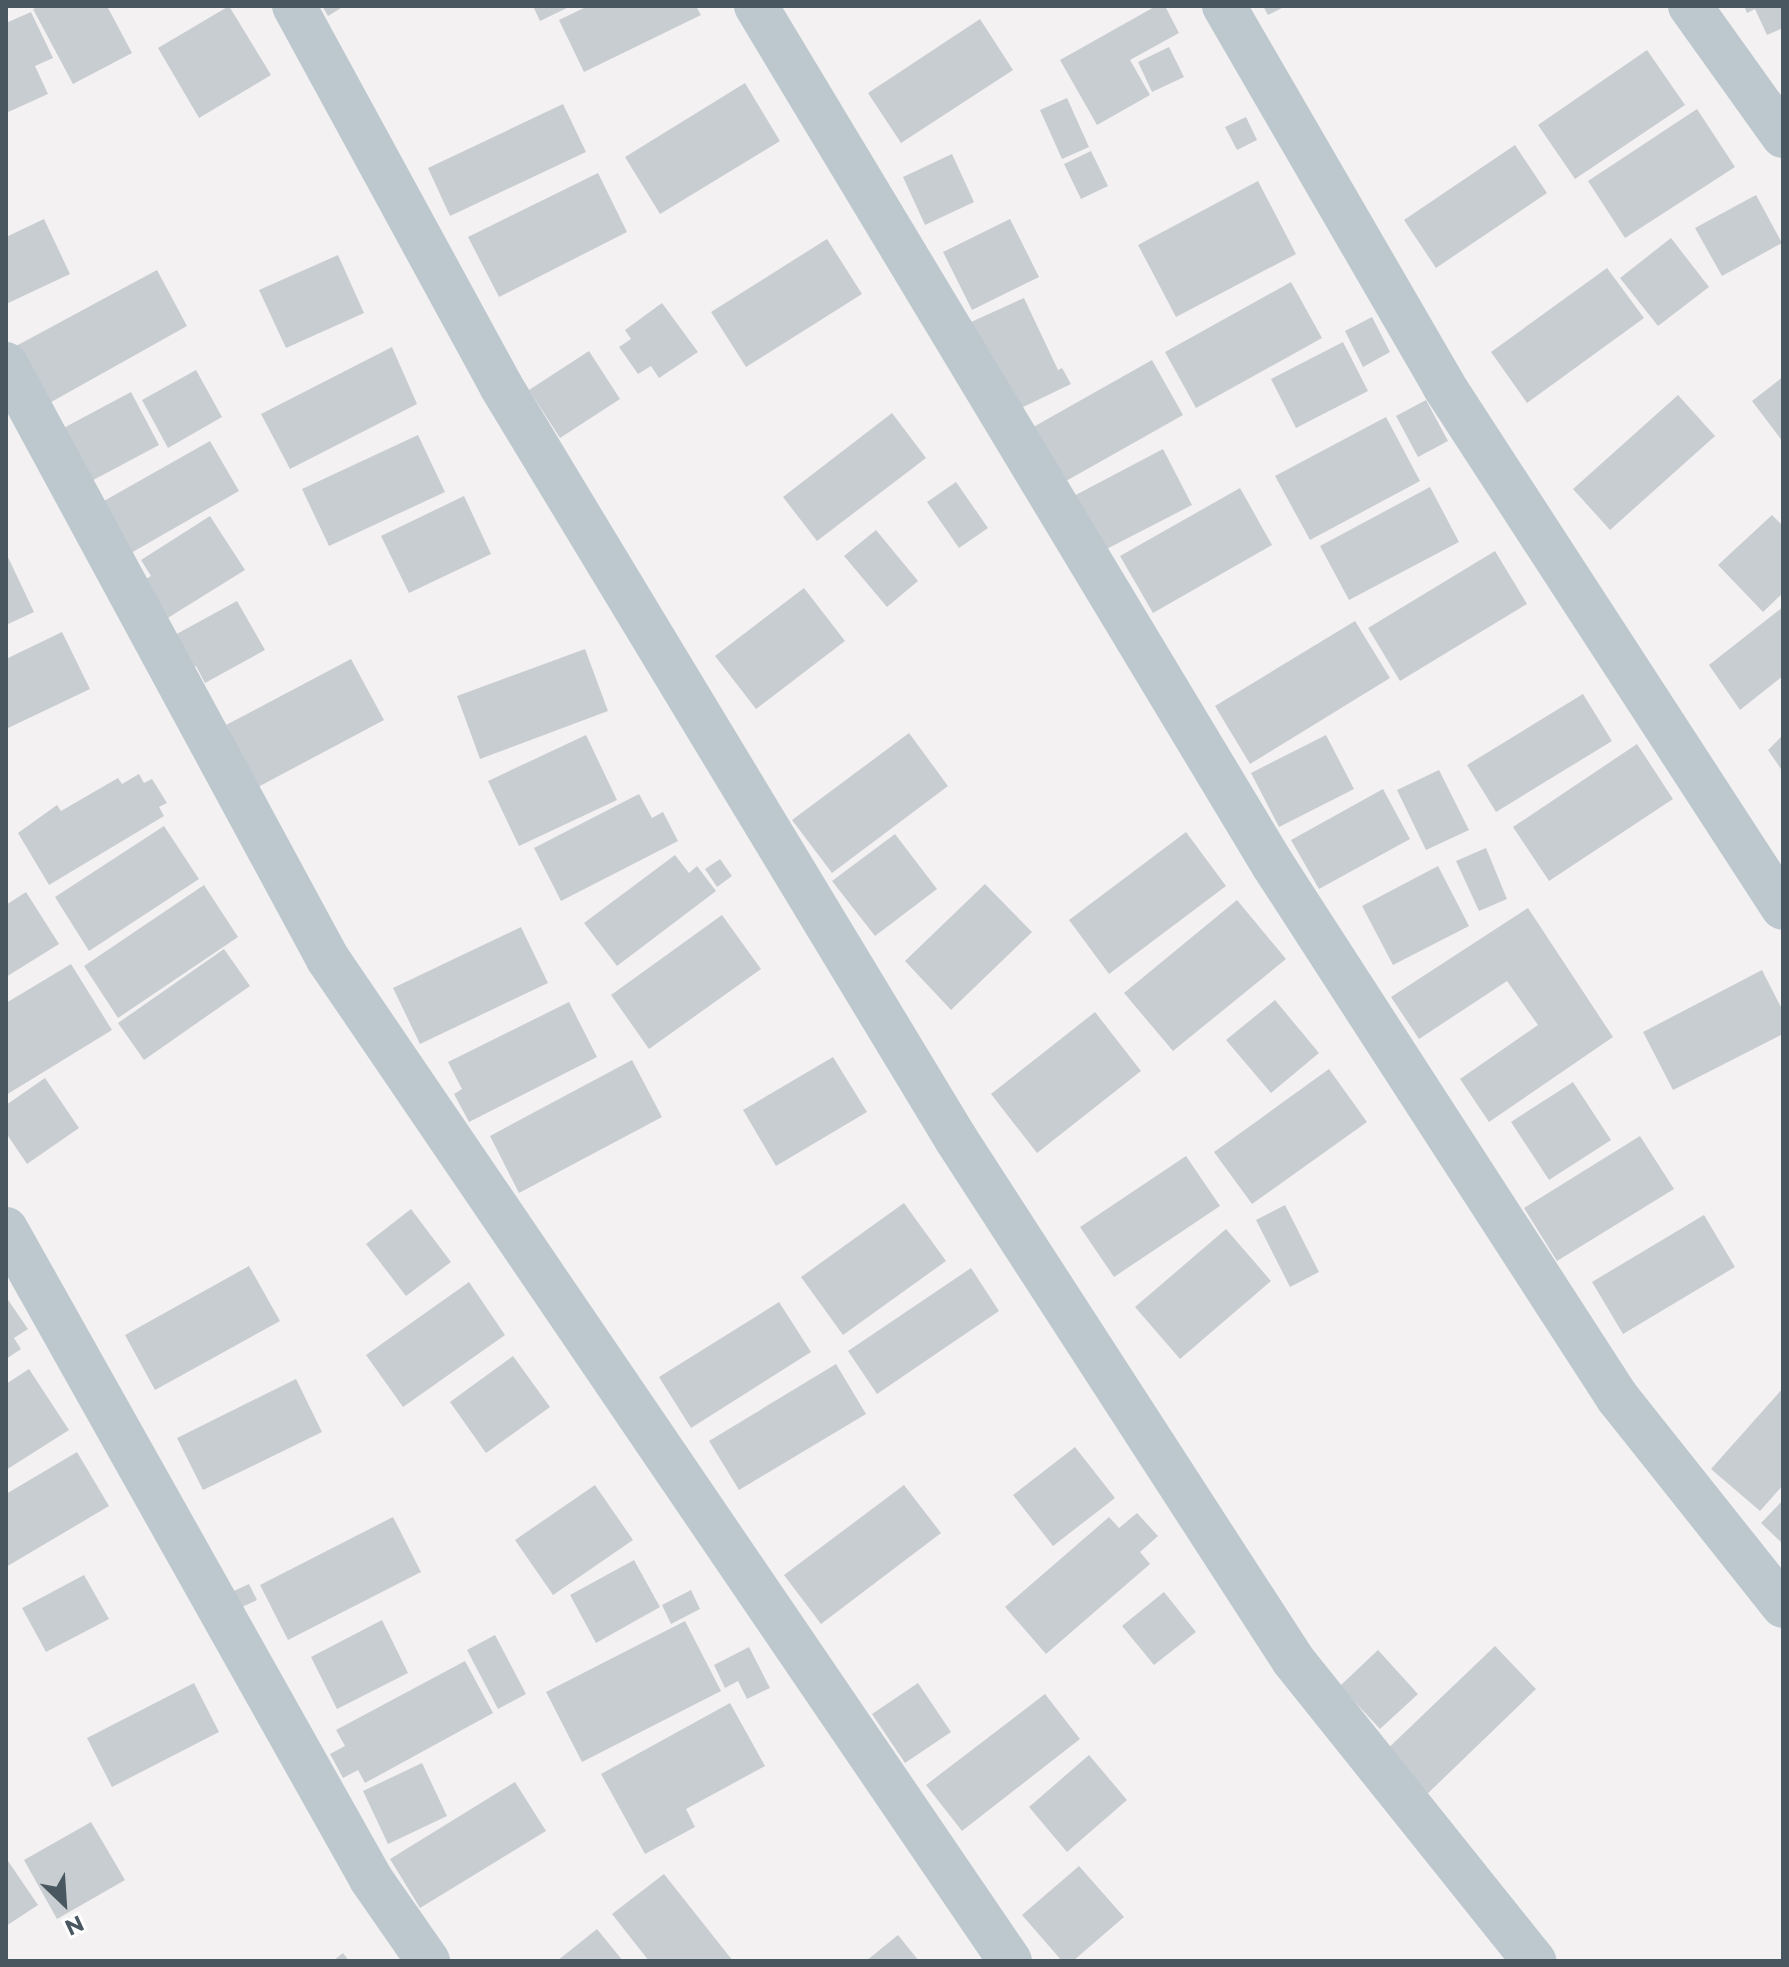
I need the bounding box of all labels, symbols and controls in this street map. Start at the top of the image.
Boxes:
north arrow [24,1863,104,1943]
text: N [61,1909,88,1941]

